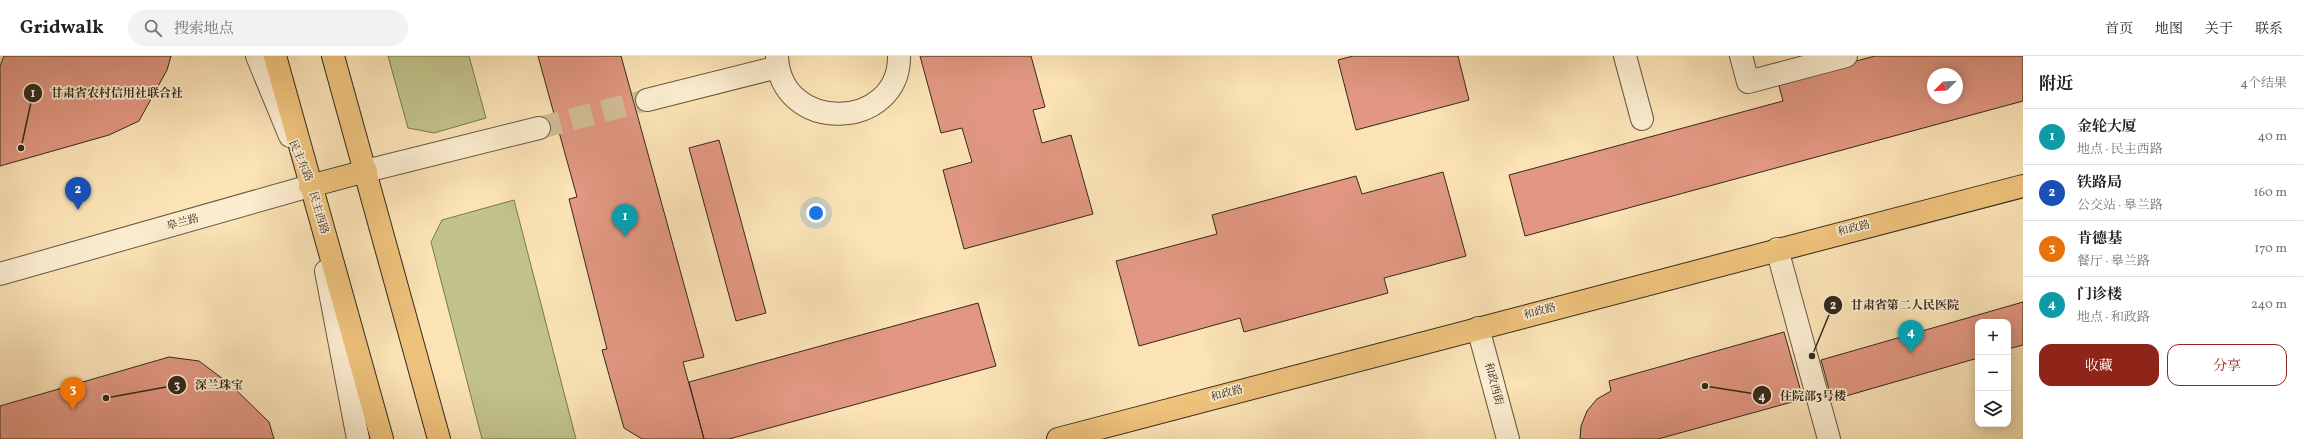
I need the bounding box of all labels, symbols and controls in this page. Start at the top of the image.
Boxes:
search box [128,10,408,46]
text: Gridwalk [20,15,104,41]
icon: search [142,17,164,39]
text: 搜索地点 [174,19,234,40]
text: 首页 [2105,20,2133,39]
text: 地图 [2155,20,2183,39]
text: 关于 [2205,20,2233,39]
text: 联系 [2255,20,2283,39]
north arrow [1927,68,1963,104]
text: 附近 [2039,73,2073,96]
text: 4个结果 [2240,75,2287,93]
callout: 甘肃省农村信用社联合社 [23,81,191,105]
text: 1 [31,86,36,102]
text: 甘肃省农村信用社联合社 [51,86,183,102]
text: 金轮大厦 [2077,117,2137,138]
text: 1 [2049,128,2055,146]
text: 40 m [2258,128,2287,146]
street label: 民主东路 [285,138,315,184]
text: 地点 · 民主西路 [2077,141,2163,159]
text: 铁路局 [2077,173,2122,194]
pin: 2 [65,177,91,210]
text: 2 [2049,184,2055,202]
text: 160 m [2253,184,2287,202]
street label: 民主西路 [305,190,331,236]
text: 公交站 · 皋兰路 [2077,197,2163,215]
your location [806,203,826,223]
pin: 1 [612,204,638,237]
street label: 皋兰路 [165,211,201,235]
street label: 和政路 [1836,218,1872,240]
text: 肯德基 [2077,229,2122,250]
text: 3 [2049,240,2055,258]
text: 170 m [2254,240,2287,258]
text: 餐厅 · 皋兰路 [2077,253,2150,271]
text: 门诊楼 [2077,285,2122,306]
callout: 甘肃省第二人民医院 [1823,293,1967,317]
text: 4 [2048,296,2056,314]
text: 240 m [2251,296,2287,314]
text: 2 [1830,298,1836,314]
text: 甘肃省第二人民医院 [1851,298,1959,314]
street label: 和政路 [1522,300,1558,324]
text: 地点 · 和政路 [2077,309,2150,327]
map controls [1975,319,2011,427]
button: + [1975,319,2011,355]
pin: 4 [1898,320,1924,353]
button: 收藏 [2039,344,2159,386]
button: 分享 [2167,344,2287,386]
button: − [1975,355,2011,391]
street label: 和政西街 [1480,361,1506,407]
callout: 深兰珠宝 [167,373,251,397]
pin: 3 [60,377,86,410]
text: 3 [174,378,180,394]
text: 深兰珠宝 [195,378,243,394]
street label: 和政路 [1209,382,1245,406]
callout: 住院部3号楼 [1752,383,1854,407]
text: 4 [1758,389,1766,405]
text: 住院部3号楼 [1780,389,1846,405]
button: layers [1975,391,2011,427]

